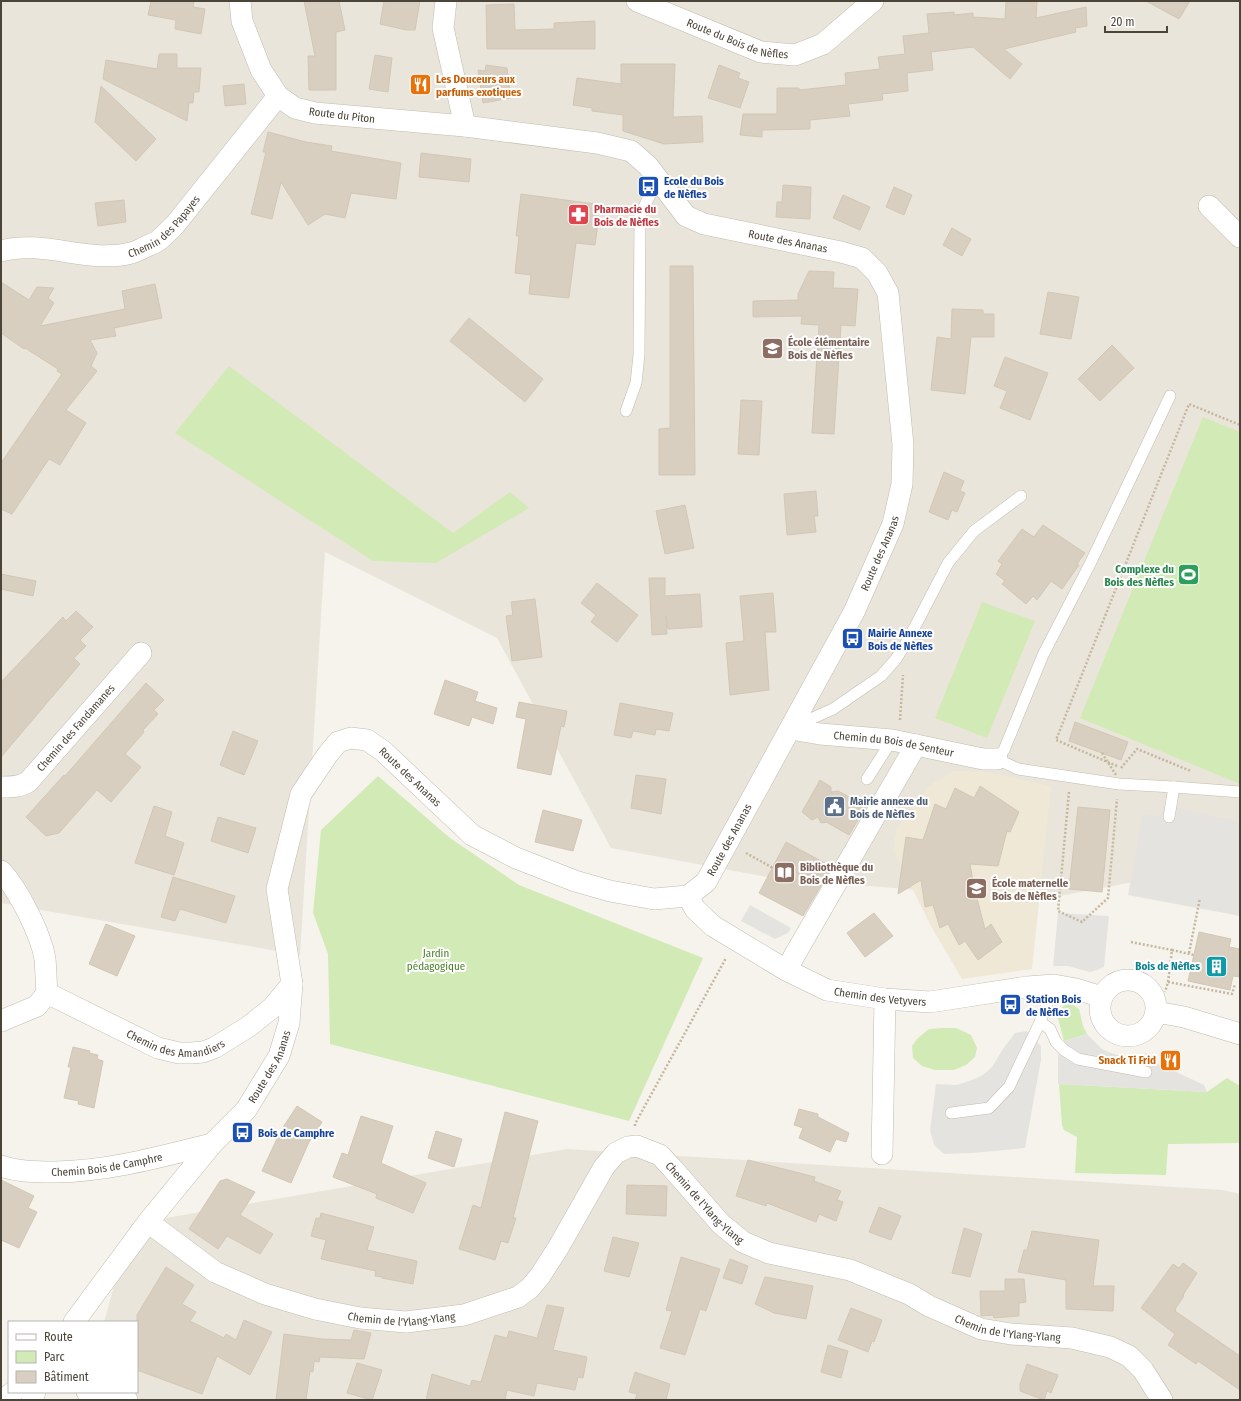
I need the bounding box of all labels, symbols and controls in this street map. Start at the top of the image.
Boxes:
scale bar [1105,8,1167,34]
text: 20 m [1111,15,1135,29]
street label: Route du Bois de Nèfles [685,16,789,61]
restaurant icon: Les Douceurs aux parfums exotiques [408,72,434,98]
place label: Les Douceurs aux parfums exotiques [436,73,522,99]
street label: Route du Piton [308,105,376,126]
bus stop icon: Ecole du Bois de Nèfles [635,174,661,200]
place label: Ecole du Bois de Nèfles [664,175,724,201]
street label: Chemin des Papayes [127,193,203,260]
pharmacy icon: Pharmacie du Bois de Nèfles [565,202,591,228]
place label: Pharmacie du Bois de Nèfles [594,203,659,229]
street label: Route des Ananas [747,227,829,256]
school or university icon: École élémentaire Bois de Nèfles [760,335,786,361]
place label: École élémentaire Bois de Nèfles [788,335,870,362]
street label: Route des Ananas [858,514,902,593]
sports icon: Complexe du Bois des Nèfles [1176,562,1202,588]
place label: Complexe du Bois des Nèfles [1104,563,1174,589]
bus stop icon: Mairie Annexe Bois de Nèfles [839,626,865,652]
place label: Mairie Annexe Bois de Nèfles [868,627,933,653]
street label: Chemin des Fandamanes [34,682,118,774]
street label: Chemin du Bois de Senteur [833,729,955,760]
street label: Route des Ananas [376,745,444,810]
public building icon: Mairie annexe du Bois de Nèfles [821,794,847,820]
place label: Mairie annexe du Bois de Nèfles [850,795,928,821]
street label: Route des Ananas [705,801,755,878]
library icon: Bibliothèque du Bois de Nèfles [772,860,798,886]
place label: Bibliothèque du Bois de Nèfles [800,861,873,887]
school or university icon: École maternelle Bois de Nèfles [964,876,990,902]
place label: École maternelle Bois de Nèfles [992,876,1069,903]
park label: Jardin pédagogique [407,947,465,973]
building icon: Bois de Nèfles [1203,953,1229,979]
place label: Bois de Nèfles [1135,960,1200,973]
street label: Chemin des Vetyvers [833,985,927,1009]
bus stop icon: Station Bois de Nèfles [997,992,1023,1018]
place label: Station Bois de Nèfles [1026,993,1081,1019]
street label: Chemin des Amandiers [124,1027,228,1060]
street label: Route des Ananas [246,1029,293,1106]
restaurant icon: Snack Ti Frid [1158,1047,1184,1073]
place label: Snack Ti Frid [1099,1054,1156,1067]
bus stop icon: Bois de Camphre [229,1120,255,1146]
place label: Bois de Camphre [258,1127,335,1140]
street label: Chemin Bois de Camphre [51,1150,164,1179]
street label: Chemin de l'Ylang-Ylang [663,1159,747,1247]
street label: Chemin de l'Ylang-Ylang [347,1310,457,1329]
street label: Chemin de l'Ylang-Ylang [953,1312,1062,1344]
legend [8,1321,138,1393]
text: Route [44,1330,73,1344]
text: Parc [44,1350,65,1364]
text: Bâtiment [44,1370,89,1384]

